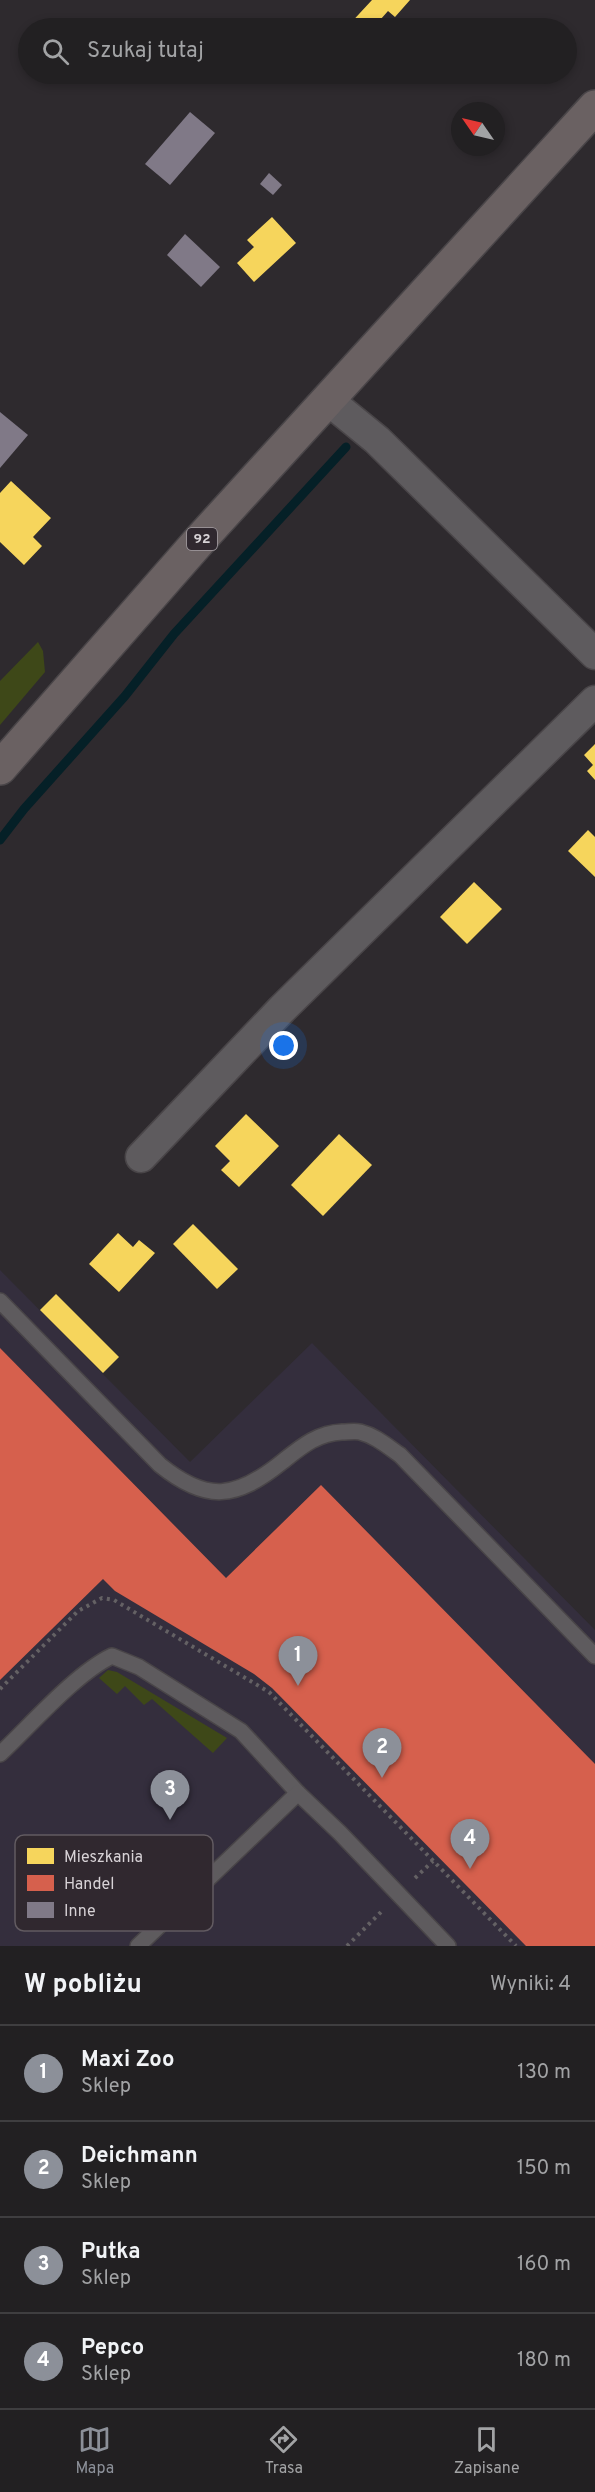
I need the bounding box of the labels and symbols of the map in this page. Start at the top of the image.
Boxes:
north arrow [451,102,505,156]
road number: 92 [187,528,217,550]
your location [269,1031,298,1060]
pin: 1 [278,1636,318,1686]
pin: 2 [362,1728,401,1778]
pin: 3 [150,1770,190,1820]
pin: 4 [450,1820,490,1869]
legend [15,1835,213,1931]
text: Mieszkania [64,1848,143,1868]
text: Handel [64,1875,114,1895]
text: Inne [64,1902,96,1922]

